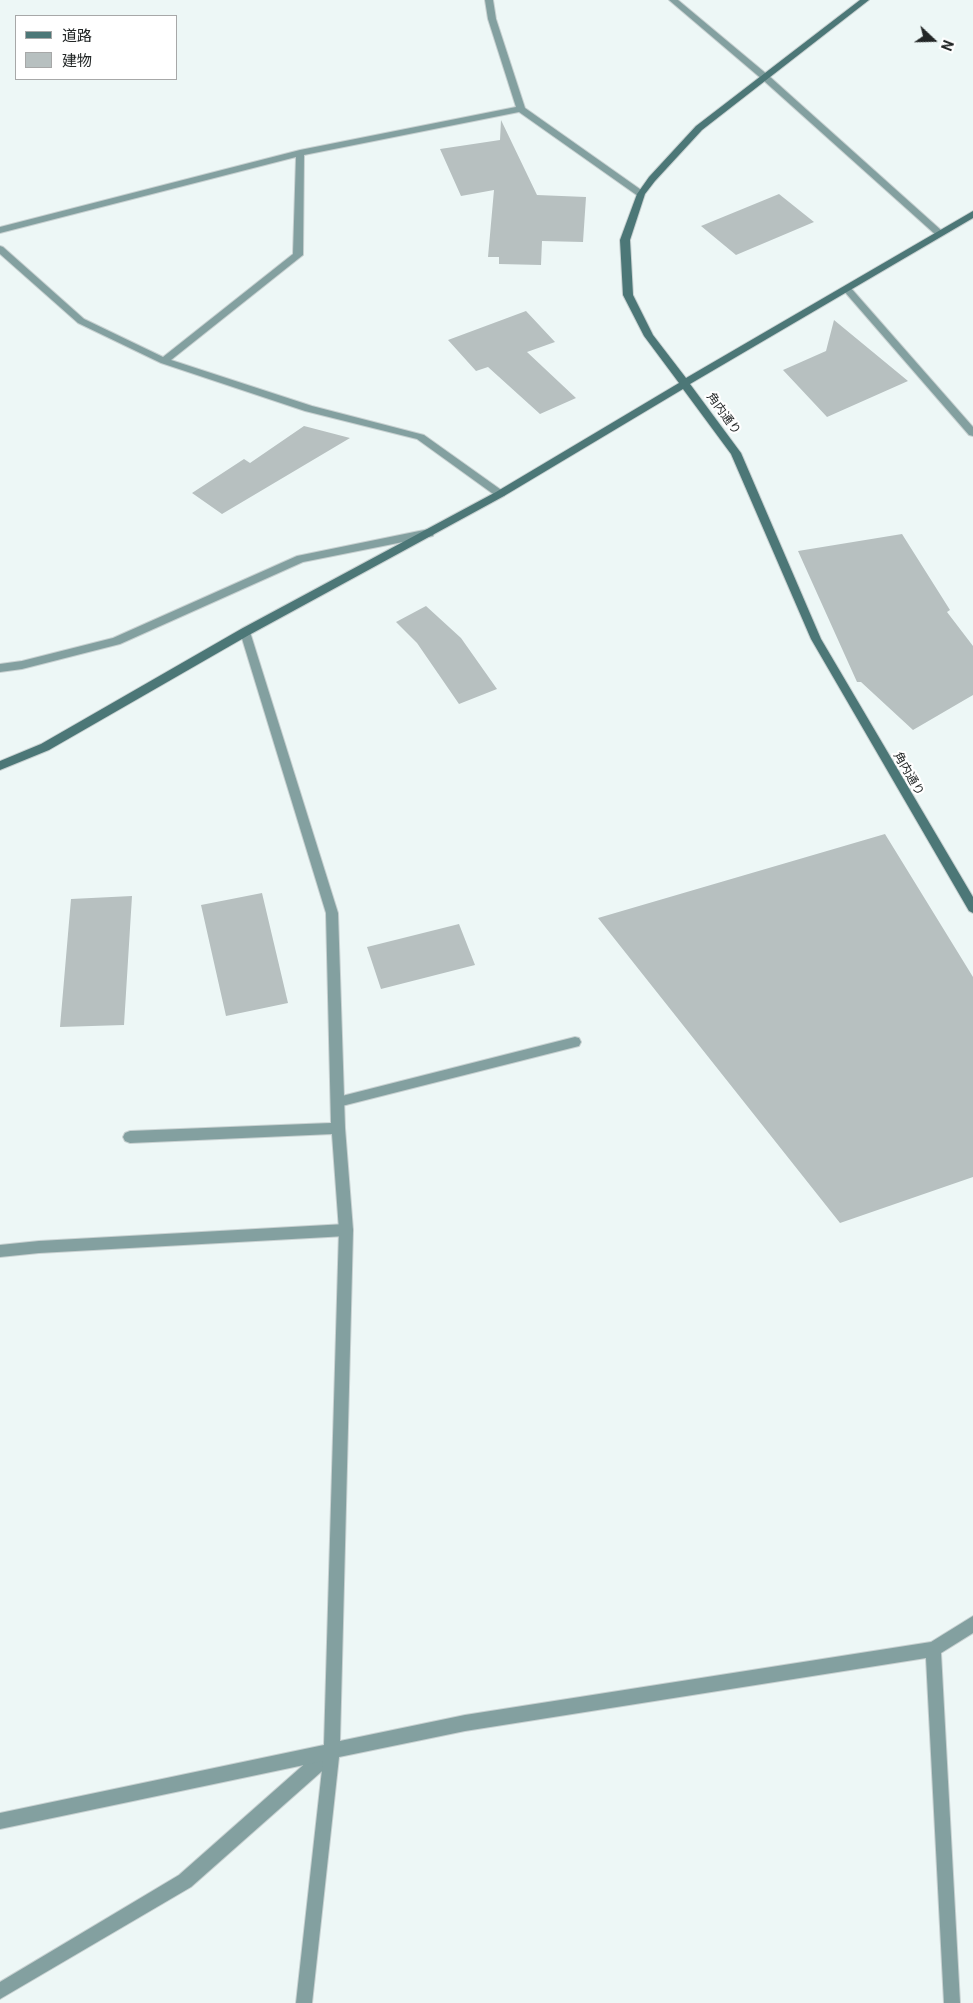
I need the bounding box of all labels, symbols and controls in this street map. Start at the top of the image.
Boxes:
legend [15,15,178,80]
north arrow [908,15,958,65]
text: 道路 [62,27,92,45]
text: N [938,38,956,53]
text: 建物 [62,52,92,70]
street label: 角内通り [703,390,743,438]
street label: 角内通り [890,750,926,798]

